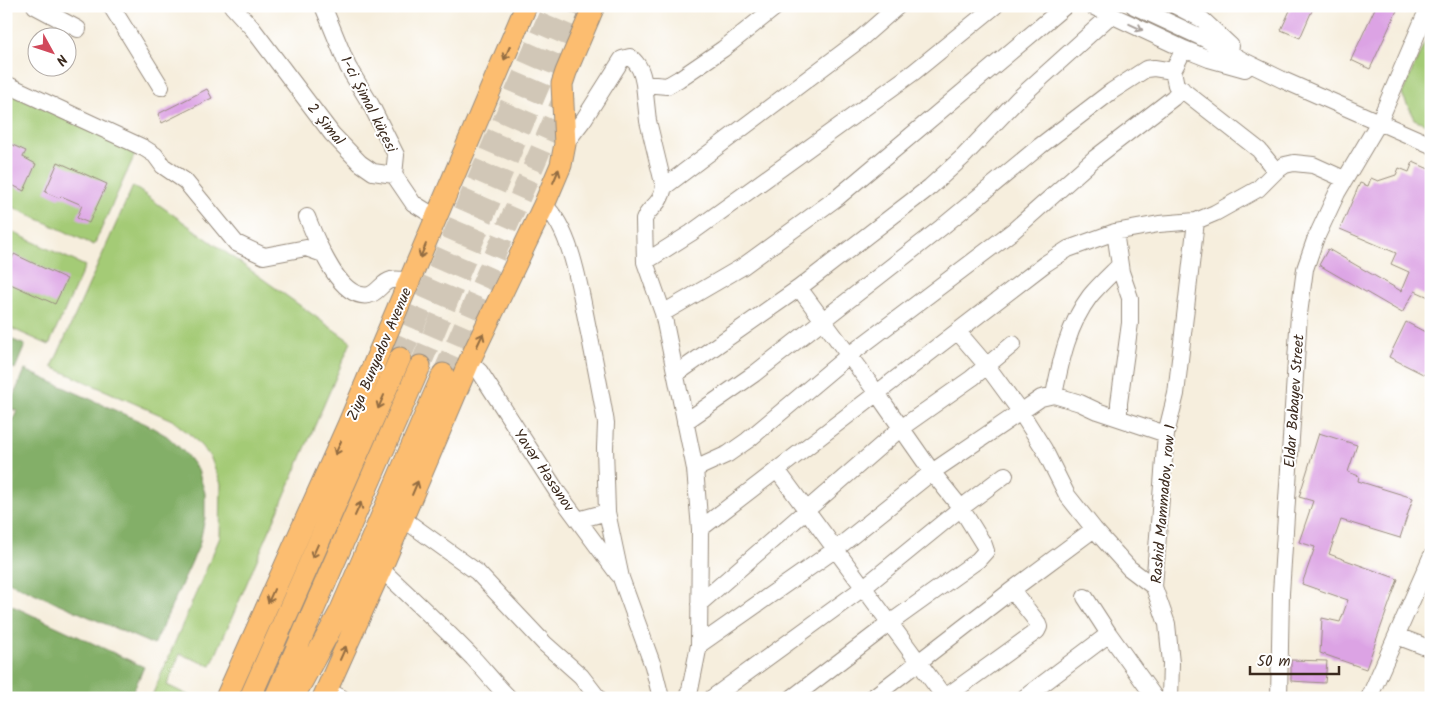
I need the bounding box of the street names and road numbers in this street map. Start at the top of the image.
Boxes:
street label: 1-ci Şimal küçesi [333,52,403,158]
street label: 2 Şimal [300,98,350,151]
street label: Ziya Bunyadov Avenue [341,284,419,425]
street label: Eldar Babayev Street [1278,333,1312,469]
street label: Rashid Mammadov, row 1 [1145,423,1183,585]
street label: Yavər Həsənov [507,424,580,517]

